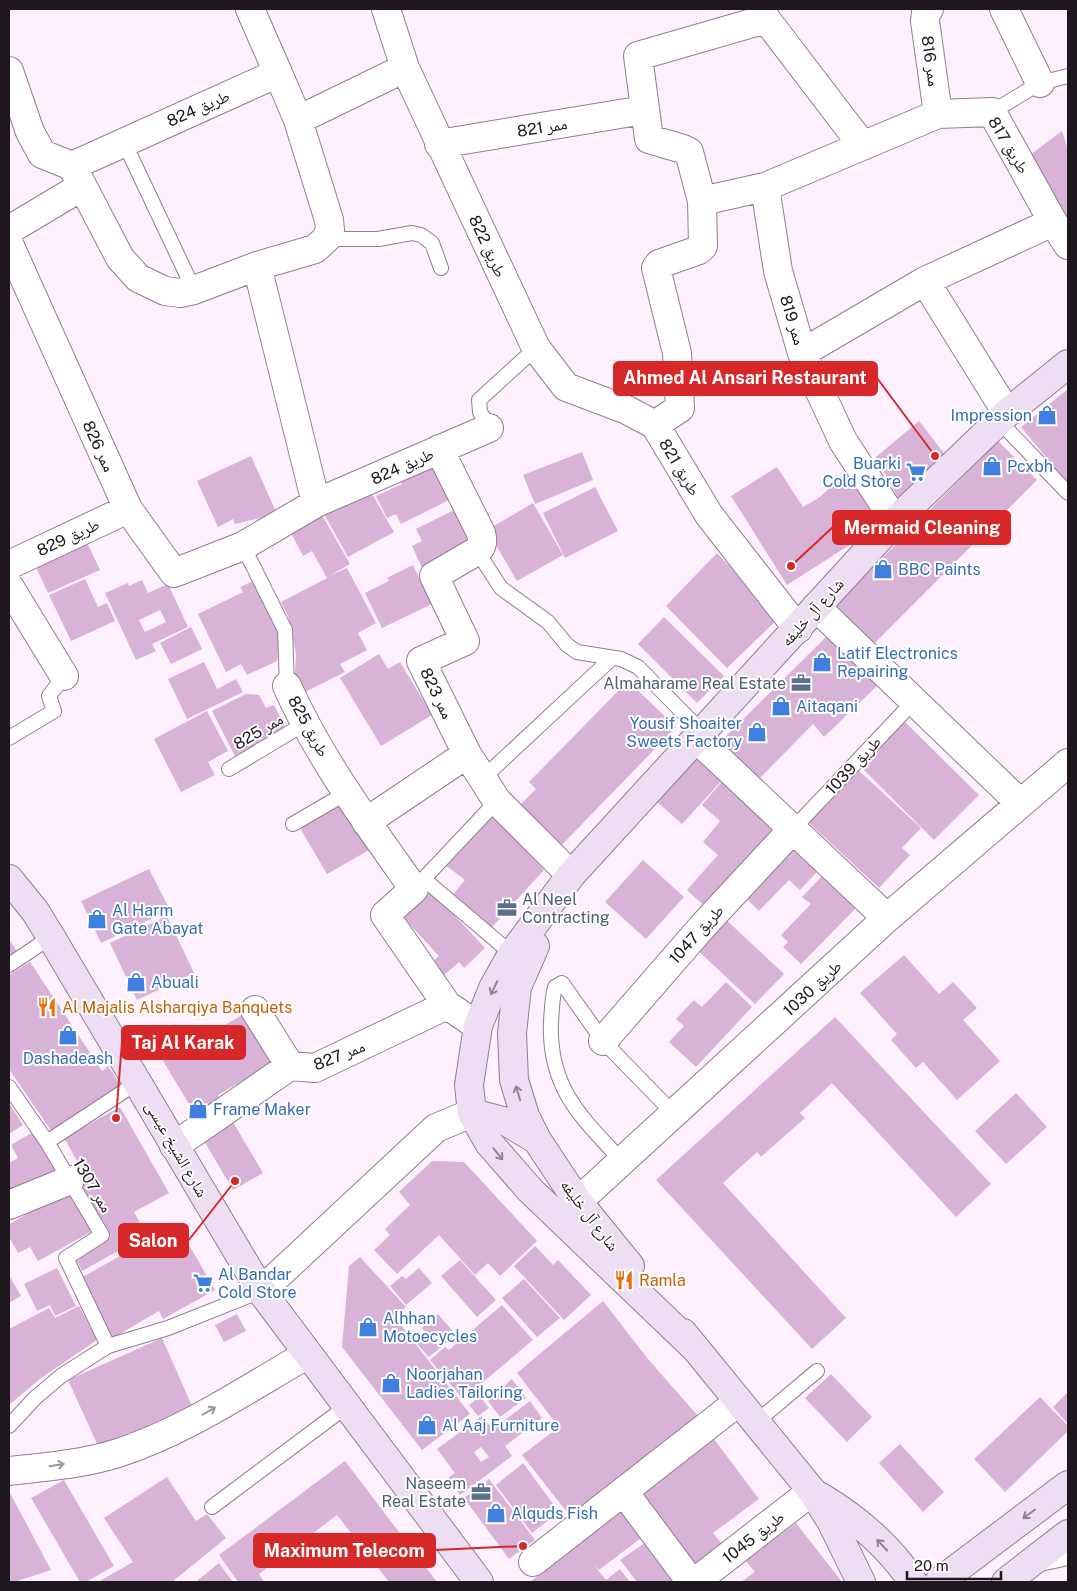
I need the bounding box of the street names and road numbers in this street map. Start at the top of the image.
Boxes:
street label: ممر 816 [918,34,943,88]
street label: طريق 824 [164,86,233,132]
street label: طريق 817 [983,113,1033,178]
street label: ممر 821 [516,114,569,141]
street label: طريق 822 [464,212,510,281]
street label: ممر 819 [776,293,809,347]
street label: ممر 826 [78,418,119,475]
street label: طريق 821 [654,435,704,500]
street label: طريق 824 [368,444,437,490]
street label: طريق 829 [34,515,103,561]
street label: شارع آل خليفه [777,574,849,651]
street label: ممر 823 [416,665,457,722]
street label: طريق 825 [283,692,333,761]
street label: ممر 825 [230,709,286,754]
street label: طريق 1039 [822,732,886,799]
street label: طريق 1047 [665,901,728,968]
street label: طريق 1030 [779,957,846,1021]
street label: ممر 827 [311,1037,368,1074]
street label: شارع الشيخ عيسى [141,1098,212,1201]
street label: ممر 1307 [69,1155,116,1216]
street label: شارع آل خليفه [556,1176,623,1255]
street label: طريق 1045 [719,1507,789,1568]

